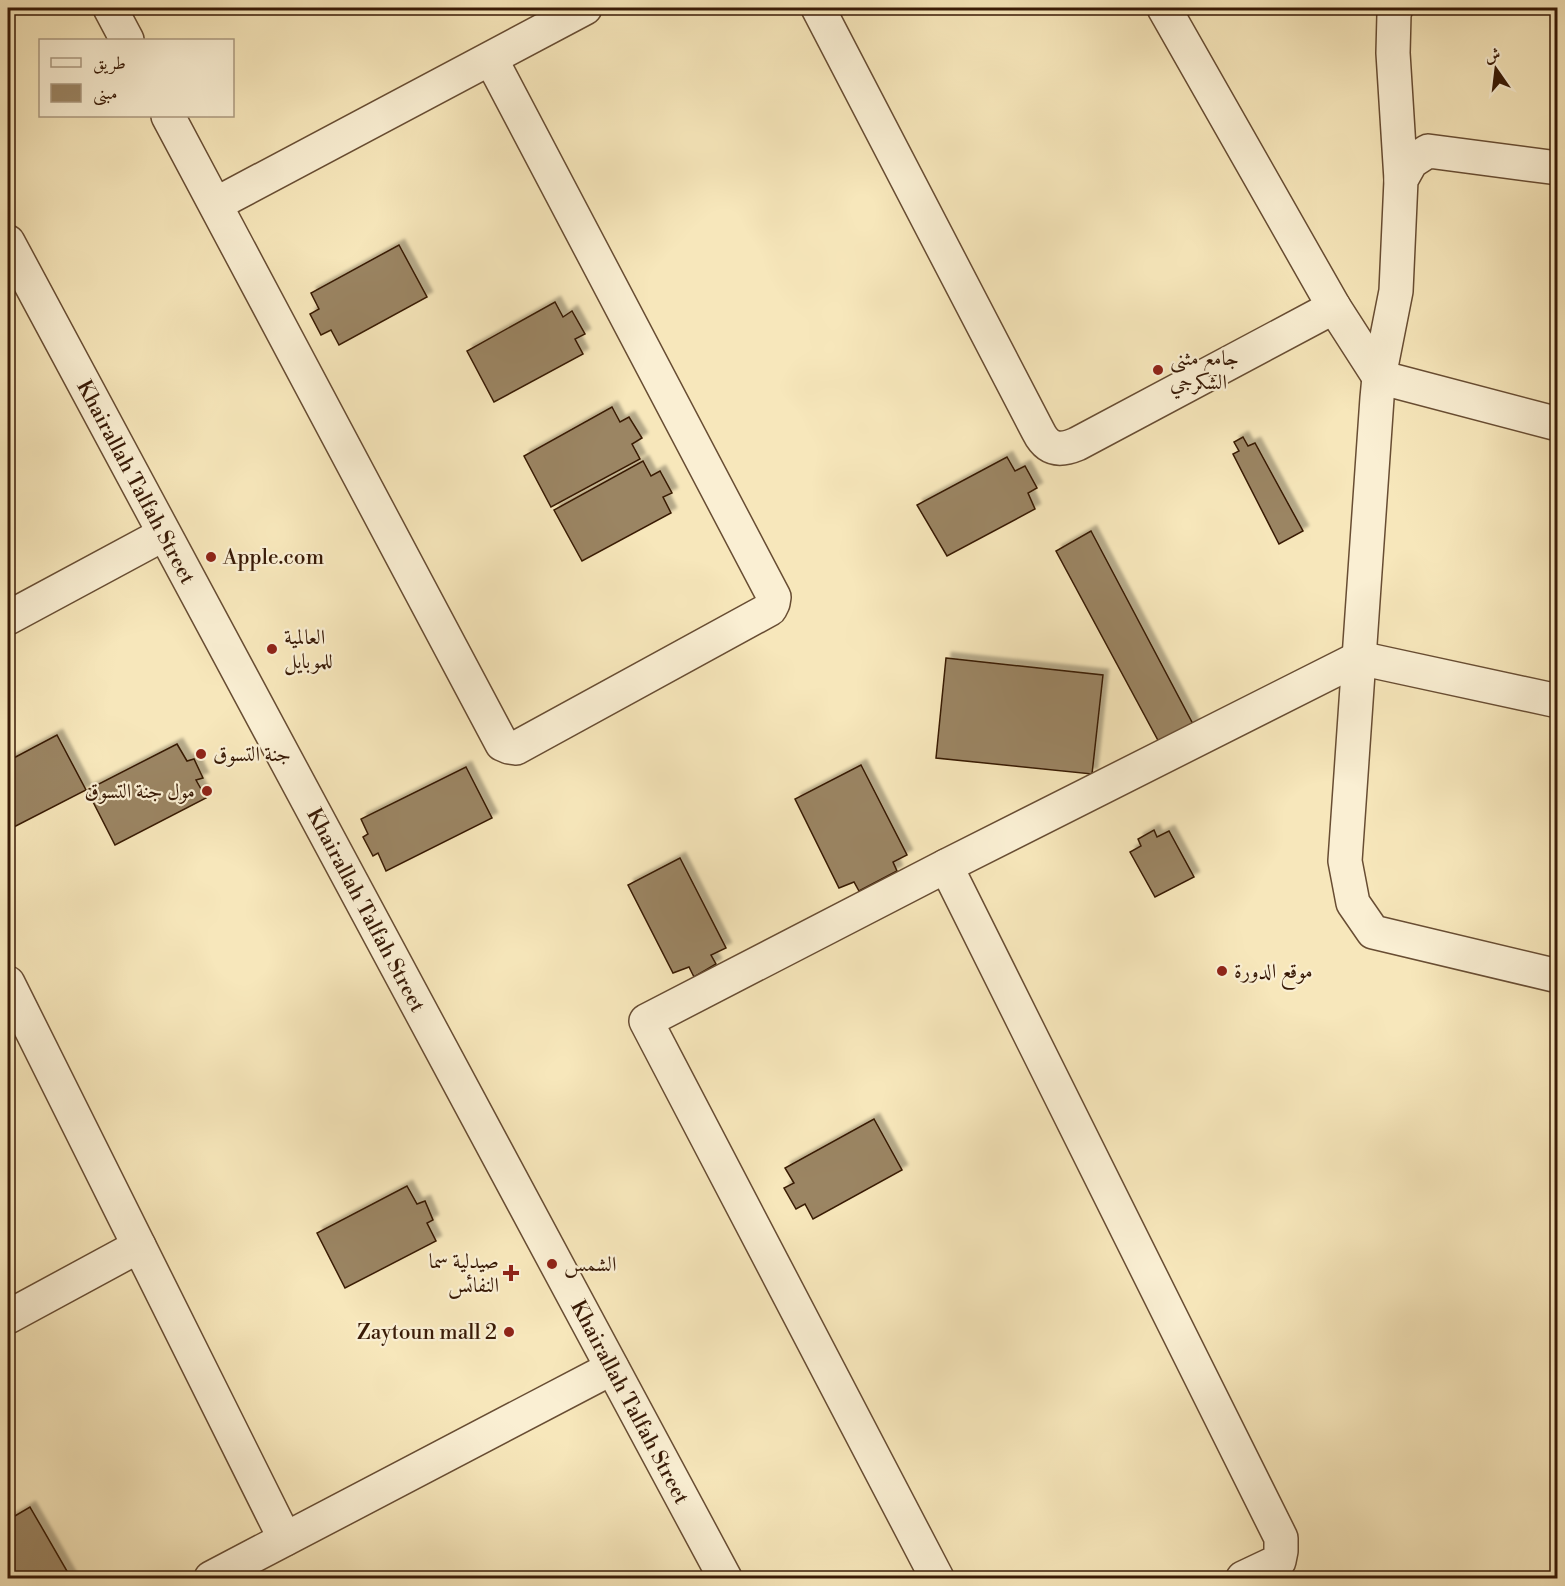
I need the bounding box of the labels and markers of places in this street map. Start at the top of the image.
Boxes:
place label: جامع مثنى الشكرجي [1170,346,1239,399]
marker: جامع مثنى الشكرجي [1151,363,1165,377]
place label: Apple.com [222,545,324,571]
marker: Apple.com [204,550,218,564]
place label: العالمية للموبايل [284,625,333,676]
marker: العالمية للموبايل [265,642,279,656]
place label: جنة التسوق [213,742,291,768]
marker: جنة التسوق [194,747,208,761]
place label: مول جنة التسوق [84,779,195,805]
marker: مول جنة التسوق [200,784,214,798]
place label: موقع الدورة [1234,959,1313,990]
marker: موقع الدورة [1215,964,1229,978]
place label: صيدلية سما النفائس [429,1249,499,1299]
place label: الشمس [564,1252,617,1278]
marker: الشمس [545,1257,559,1271]
marker: صيدلية سما النفائس [504,1266,518,1280]
place label: Zaytoun mall 2 [357,1320,497,1346]
marker: Zaytoun mall 2 [502,1325,516,1339]

